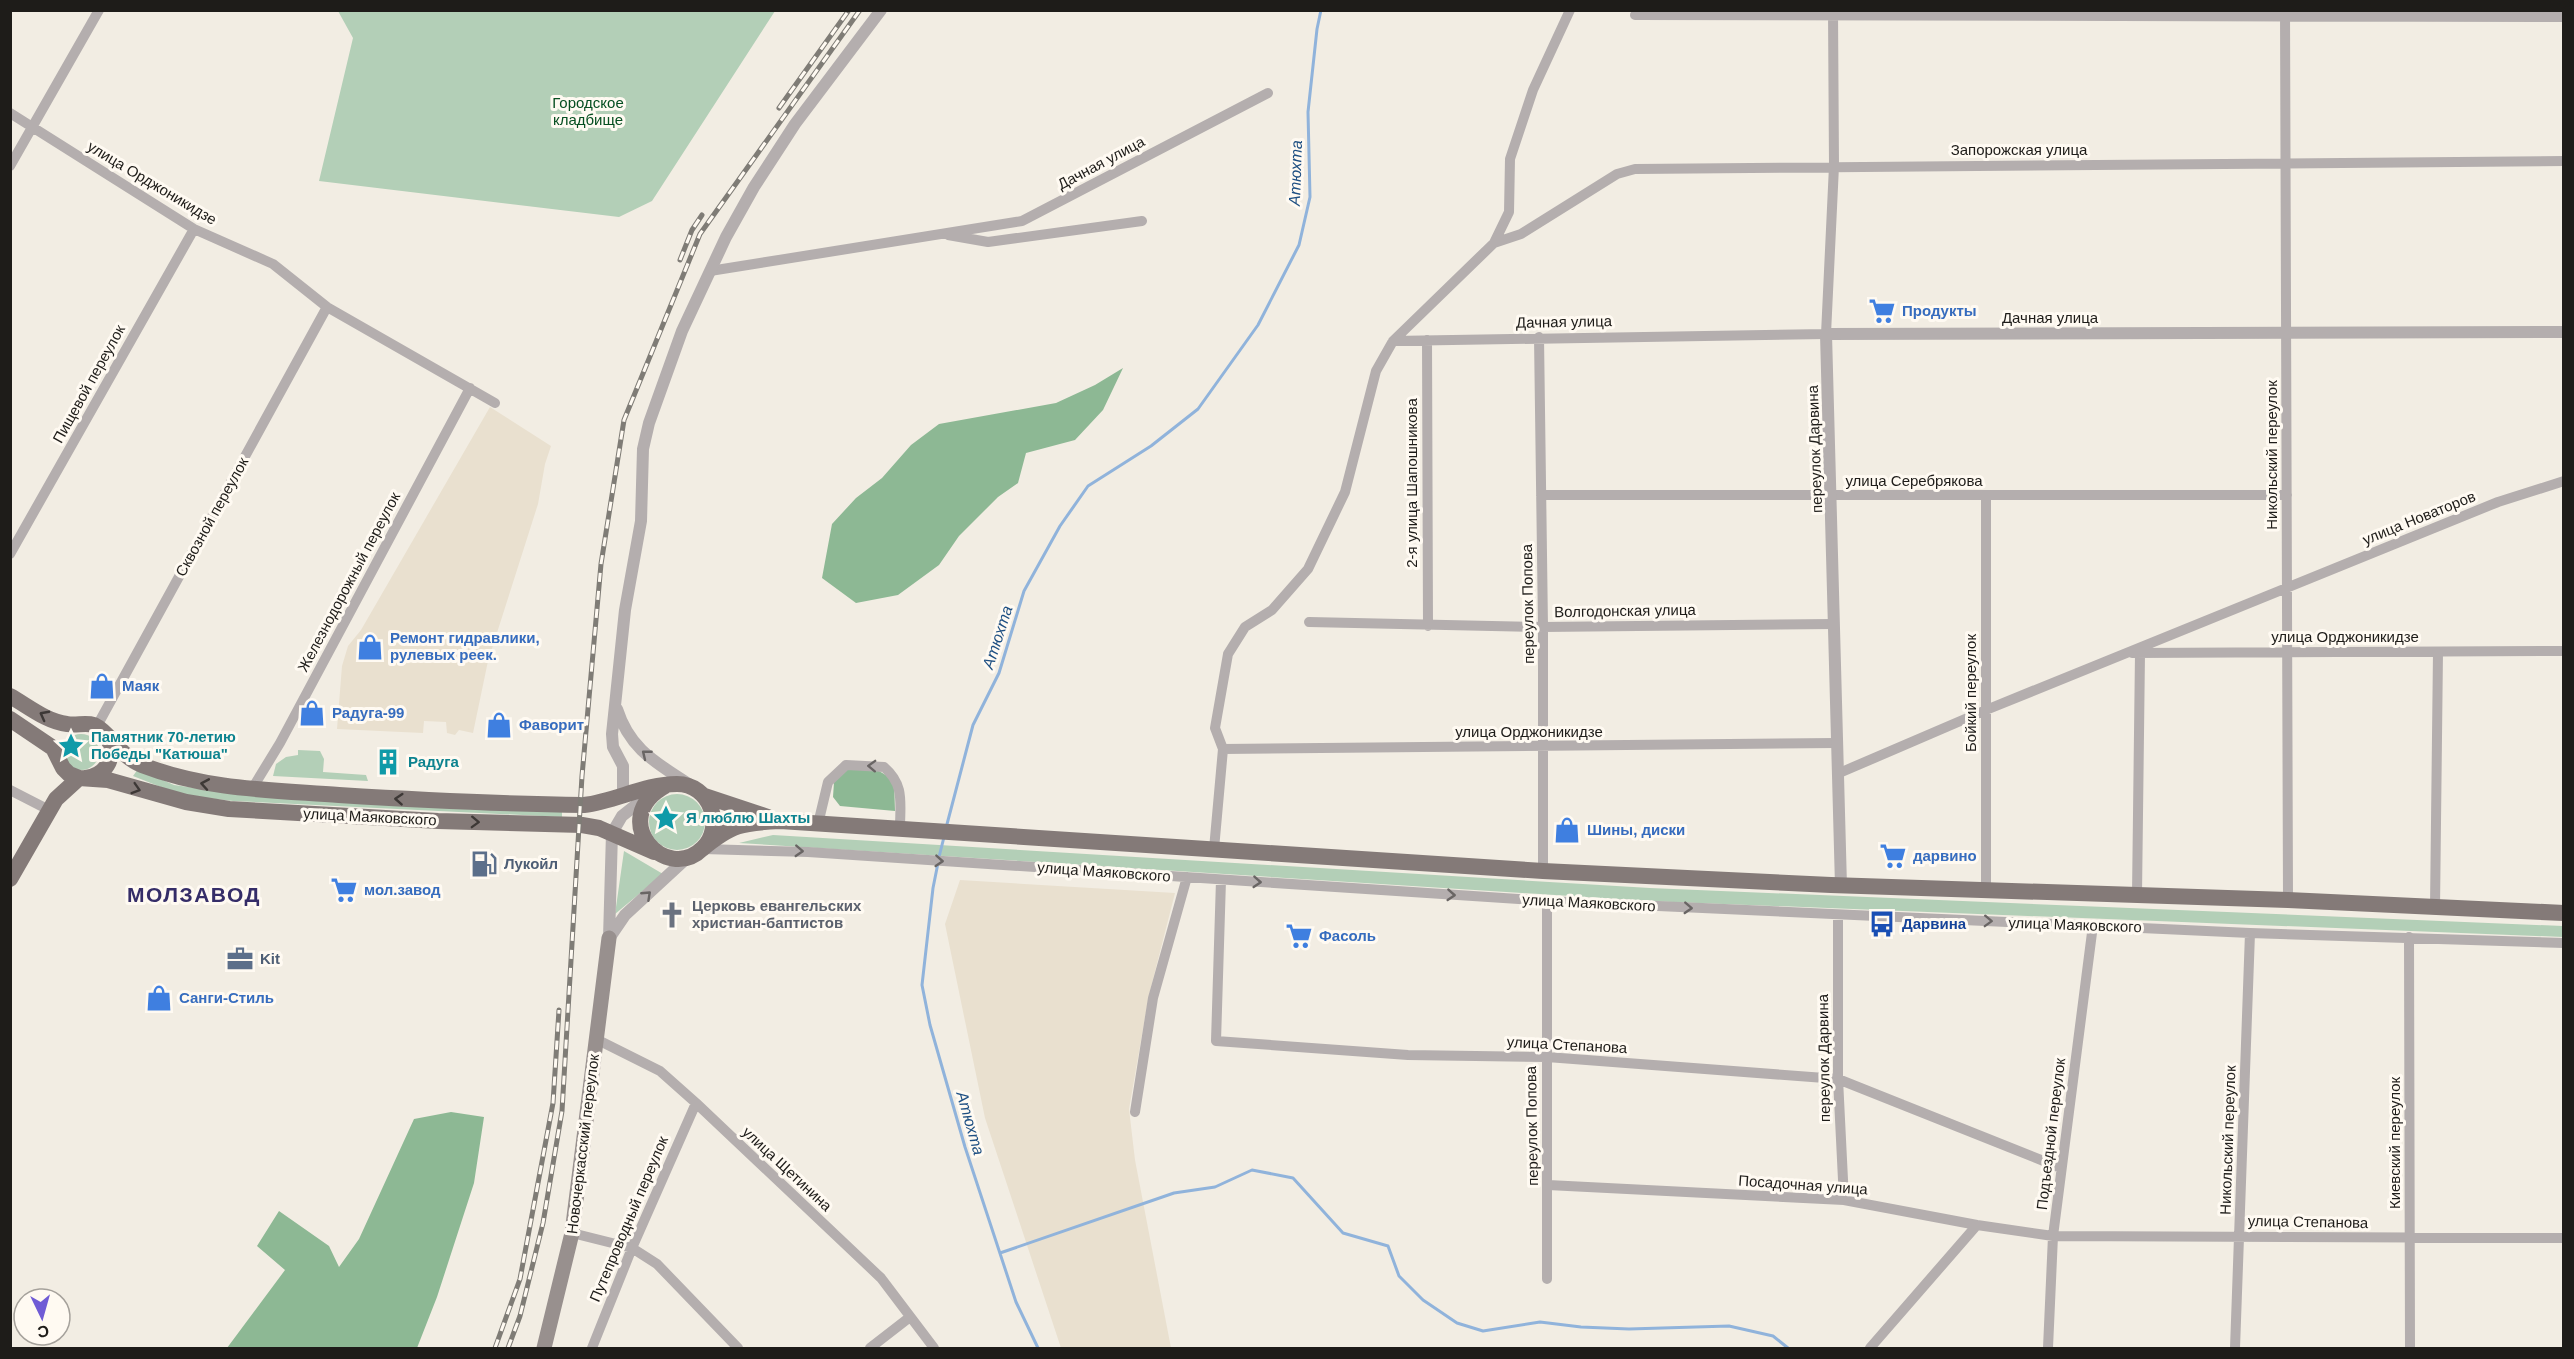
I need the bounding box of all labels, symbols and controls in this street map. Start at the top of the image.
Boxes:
park label: Городское кладбище [552,94,624,128]
street label: Дачная улица [1054,132,1148,193]
street label: улица Орджоникидзе [85,137,220,228]
water label: Атюхта [1286,140,1305,207]
street label: Запорожская улица [1951,141,2088,158]
supermarket icon: Продукты [1867,296,1897,326]
place label: Продукты [1902,302,1977,319]
street label: Дачная улица [2002,309,2099,326]
street label: Дачная улица [1516,312,1613,331]
street label: Пищевой переулок [49,321,128,446]
street label: Никольский переулок [2263,380,2280,530]
street label: переулок Дарвина [1804,384,1825,513]
street label: 2-я улица Шапошникова [1403,398,1420,568]
street label: Сквозной переулок [172,454,252,579]
street label: улица Серебрякова [1845,472,1983,489]
street label: улица Новаторов [2360,487,2478,548]
street label: Железнодорожный переулок [294,489,403,674]
street label: переулок Попова [1518,543,1537,664]
street label: Волгодонская улица [1554,601,1697,620]
water label: Атюхта [979,603,1016,672]
street label: улица Орджоникидзе [2271,628,2419,645]
place label: Ремонт гидравлики, рулевых реек. [390,629,540,663]
shop icon: Ремонт гидравлики, рулевых реек. [355,632,385,662]
street label: Бойкий переулок [1962,634,1979,752]
shop icon: Маяк [87,671,117,701]
place label: Маяк [122,677,160,694]
shop icon: Радуга-99 [297,698,327,728]
place label: Радуга-99 [332,704,404,721]
shop icon: Фаворит [484,710,514,740]
one-way arrow [40,711,51,722]
place label: Фаворит [519,716,584,733]
street label: улица Орджоникидзе [1455,723,1603,740]
place label: Памятник 70-летию Победы "Катюша" [91,728,236,762]
place icon: Памятник 70-летию Победы "Катюша" [56,731,86,761]
building icon: Радуга [373,747,403,777]
one-way arrow [642,750,653,761]
place label: Радуга [408,753,459,770]
one-way arrow [868,760,877,773]
one-way arrow [200,778,210,790]
one-way arrow [130,782,141,794]
one-way arrow [395,792,404,805]
place icon: Я люблю Шахты [651,803,681,833]
street label: улица Маяковского [303,805,437,828]
place label: Я люблю Шахты [686,809,810,826]
shop icon: Шины, диски [1552,815,1582,845]
one-way arrow [470,816,479,829]
place label: Шины, диски [1587,821,1685,838]
supermarket icon: дарвино [1878,841,1908,871]
one-way arrow [795,845,804,858]
place label: дарвино [1913,847,1977,864]
fuel station icon: Лукойл [469,849,499,879]
one-way arrow [934,854,943,867]
place label: Лукойл [504,855,558,872]
street label: улица Маяковского [1037,858,1171,885]
supermarket icon: мол.завод [329,875,359,905]
one-way arrow [1252,875,1261,888]
place label: мол.завод [364,881,441,898]
district label: МОЛЗАВОД [127,883,261,906]
one-way arrow [1447,888,1456,901]
one-way arrow [640,891,651,902]
street label: улица Маяковского [1522,891,1656,914]
place label: Церковь евангельских христиан-баптистов [692,897,862,931]
church icon: Церковь евангельских христиан-баптистов [657,900,687,930]
one-way arrow [1684,901,1693,914]
bus stop icon: Дарвина [1867,909,1897,939]
street label: улица Маяковского [2008,914,2142,935]
place label: Дарвина [1902,915,1967,932]
one-way arrow [1983,915,1992,927]
supermarket icon: Фасоль [1284,921,1314,951]
place label: Фасоль [1319,927,1376,944]
office icon: Kit [225,944,255,974]
place label: Kit [260,950,280,967]
shop icon: Санги-Стиль [144,983,174,1013]
place label: Санги-Стиль [179,989,274,1006]
street label: переулок Дарвина [1814,993,1833,1122]
street label: улица Степанова [1506,1033,1628,1056]
street label: Новочеркасский переулок [563,1053,602,1235]
street label: Подъездной переулок [2033,1057,2068,1211]
street label: переулок Попова [1522,1065,1541,1186]
street label: Никольский переулок [2216,1065,2239,1215]
street label: Киевский переулок [2386,1076,2403,1209]
water label: Атюхта [953,1088,988,1157]
street label: улица Щетинина [739,1123,836,1215]
street label: Путепроводный переулок [586,1133,671,1304]
street label: Посадочная улица [1738,1171,1869,1198]
street label: улица Степанова [2248,1212,2369,1231]
north arrow [12,1287,72,1347]
text: С [36,1322,50,1340]

